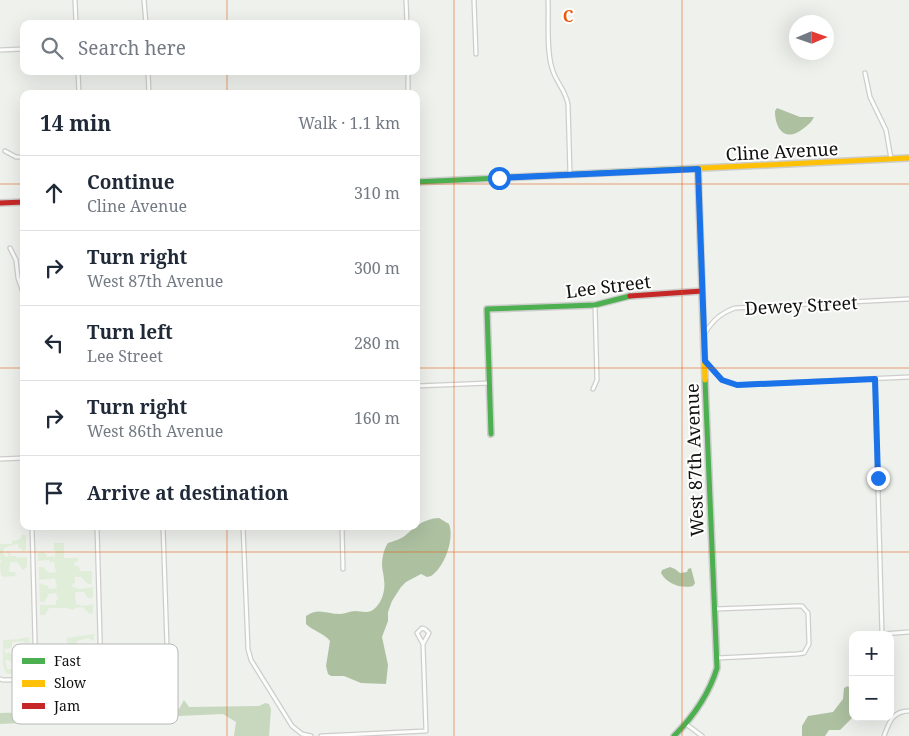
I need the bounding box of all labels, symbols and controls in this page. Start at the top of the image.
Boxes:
text: C [563,5,574,27]
north arrow [789,15,834,60]
search box [20,20,420,75]
icon: search [38,34,66,62]
text: Search here [78,35,186,61]
text: 14 min [40,109,111,137]
text: Walk · 1.1 km [298,112,400,134]
street label: Cline Avenue [725,136,839,166]
route start [488,167,511,190]
text: Continue [87,169,175,195]
icon: ahead [40,179,68,207]
text: 310 m [354,182,400,204]
text: Cline Avenue [87,195,187,217]
text: Turn right [87,244,187,270]
icon: right [40,254,68,282]
text: 300 m [354,257,400,279]
street label: Lee Street [564,269,652,303]
text: West 87th Avenue [87,270,223,292]
street label: Dewey Street [744,290,858,320]
text: Turn left [87,319,173,345]
icon: left [40,329,68,357]
text: 280 m [354,332,400,354]
text: Lee Street [87,345,163,367]
street label: West 87th Avenue [679,383,709,537]
text: Turn right [87,394,187,420]
icon: right [40,404,68,432]
text: 160 m [354,407,400,429]
text: West 86th Avenue [87,420,223,442]
route end [867,467,890,490]
icon: arrive [40,479,68,507]
text: Arrive at destination [87,480,289,506]
map controls [849,631,894,721]
button: + [849,631,894,676]
legend [12,644,178,724]
text: Fast [54,651,81,670]
text: Slow [54,673,87,692]
button: − [849,676,894,721]
text: Jam [53,696,80,715]

